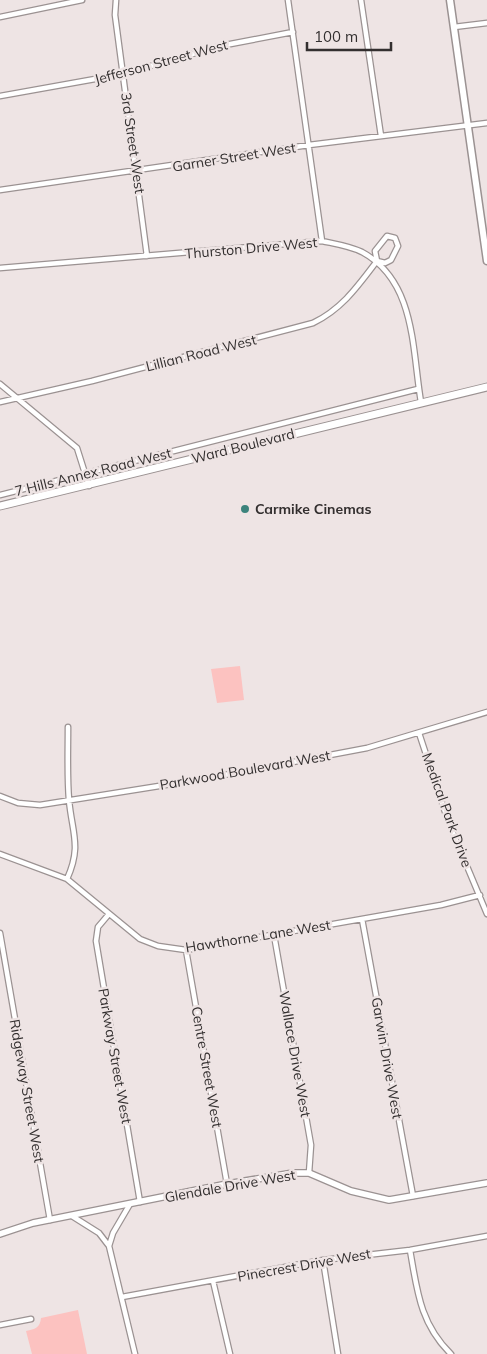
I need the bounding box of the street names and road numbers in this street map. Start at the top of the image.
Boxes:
street label: Jefferson Street West [92,36,230,88]
street label: 3rd Street West [117,91,149,195]
street label: Garner Street West [171,138,297,176]
street label: Thurston Drive West [184,233,318,263]
street label: Lillian Road West [144,331,258,375]
street label: Ward Boulevard [190,424,296,468]
street label: 7 Hills Annex Road West [13,444,173,500]
street label: Parkwood Boulevard West [158,746,332,794]
street label: Medical Park Drive [418,750,476,870]
street label: Hawthorne Lane West [184,916,332,956]
street label: Parkway Street West [94,987,136,1125]
street label: Wallace Drive West [275,989,315,1119]
street label: Garwin Drive West [367,996,407,1120]
street label: Centre Street West [187,1005,227,1129]
street label: Ridgeway Street West [6,1018,48,1164]
street label: Glendale Drive West [163,1166,297,1206]
street label: Pinecrest Drive West [236,1244,372,1286]

